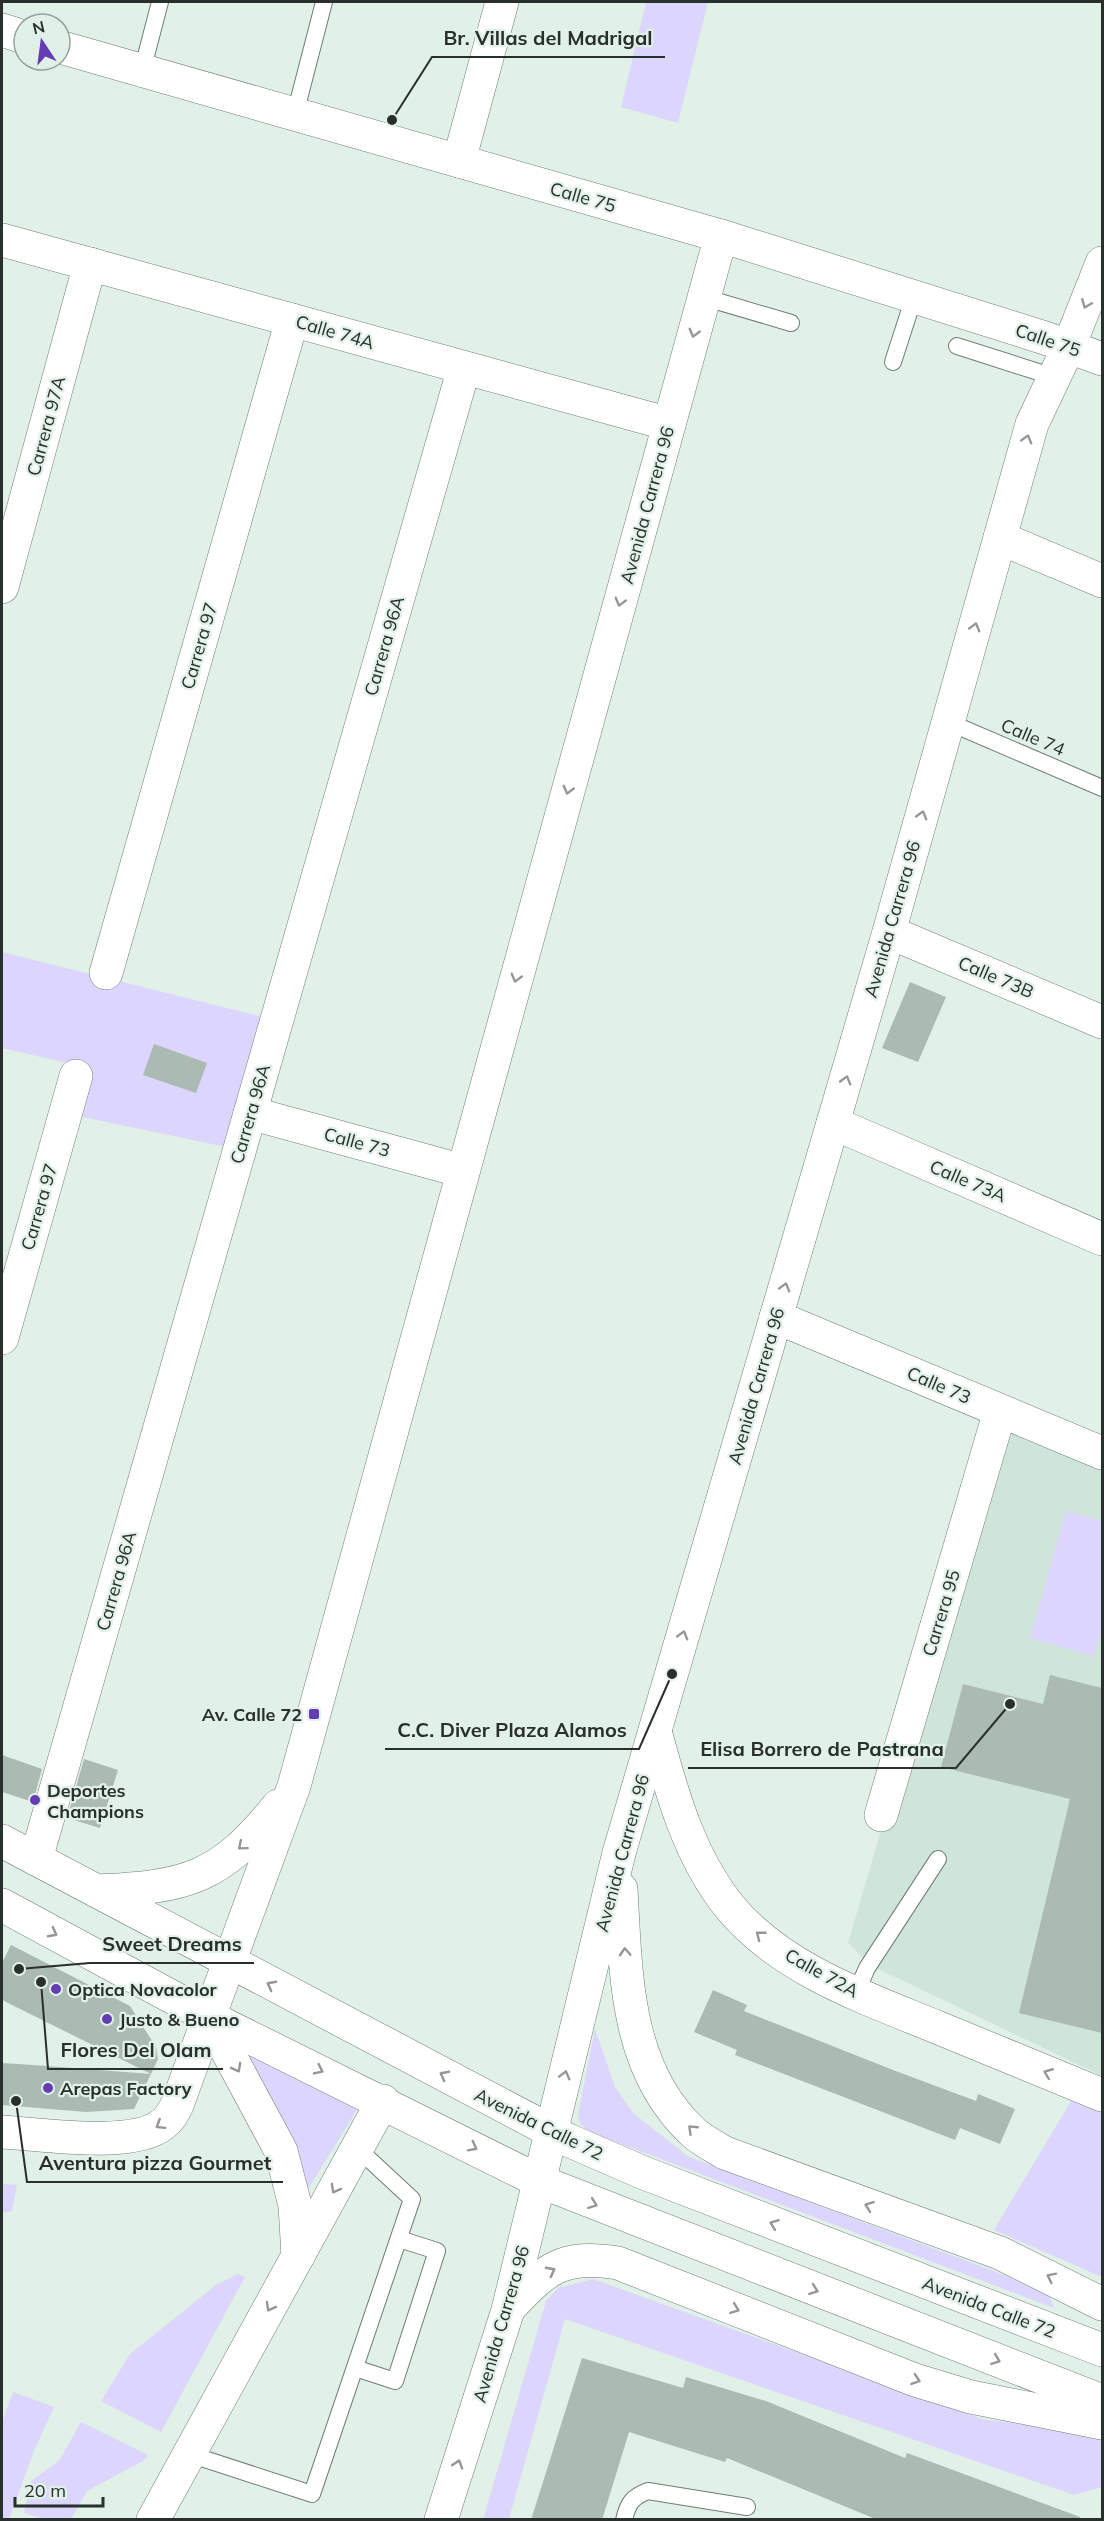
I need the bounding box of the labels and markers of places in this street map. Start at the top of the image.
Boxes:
callout: Br. Villas del Madrigal [432,19,665,57]
place label: Av. Calle 72 [202,1703,302,1726]
marker: Av. Calle 72 [307,1707,321,1721]
callout: C.C. Diver Plaza Alamos [385,1711,639,1749]
callout: Elisa Borrero de Pastrana [688,1730,956,1768]
place label: Deportes Champions [47,1779,144,1823]
marker: Deportes Champions [28,1793,42,1807]
callout: Sweet Dreams [90,1925,254,1963]
place label: Optica Novacolor [68,1978,218,2001]
marker: Optica Novacolor [49,1982,63,1996]
place label: Justo & Bueno [119,2008,239,2031]
marker: Justo & Bueno [100,2012,114,2026]
callout: Flores Del Olam [48,2031,223,2069]
place label: Arepas Factory [60,2077,192,2100]
marker: Arepas Factory [41,2081,55,2095]
callout: Aventura pizza Gourmet [27,2144,283,2182]

